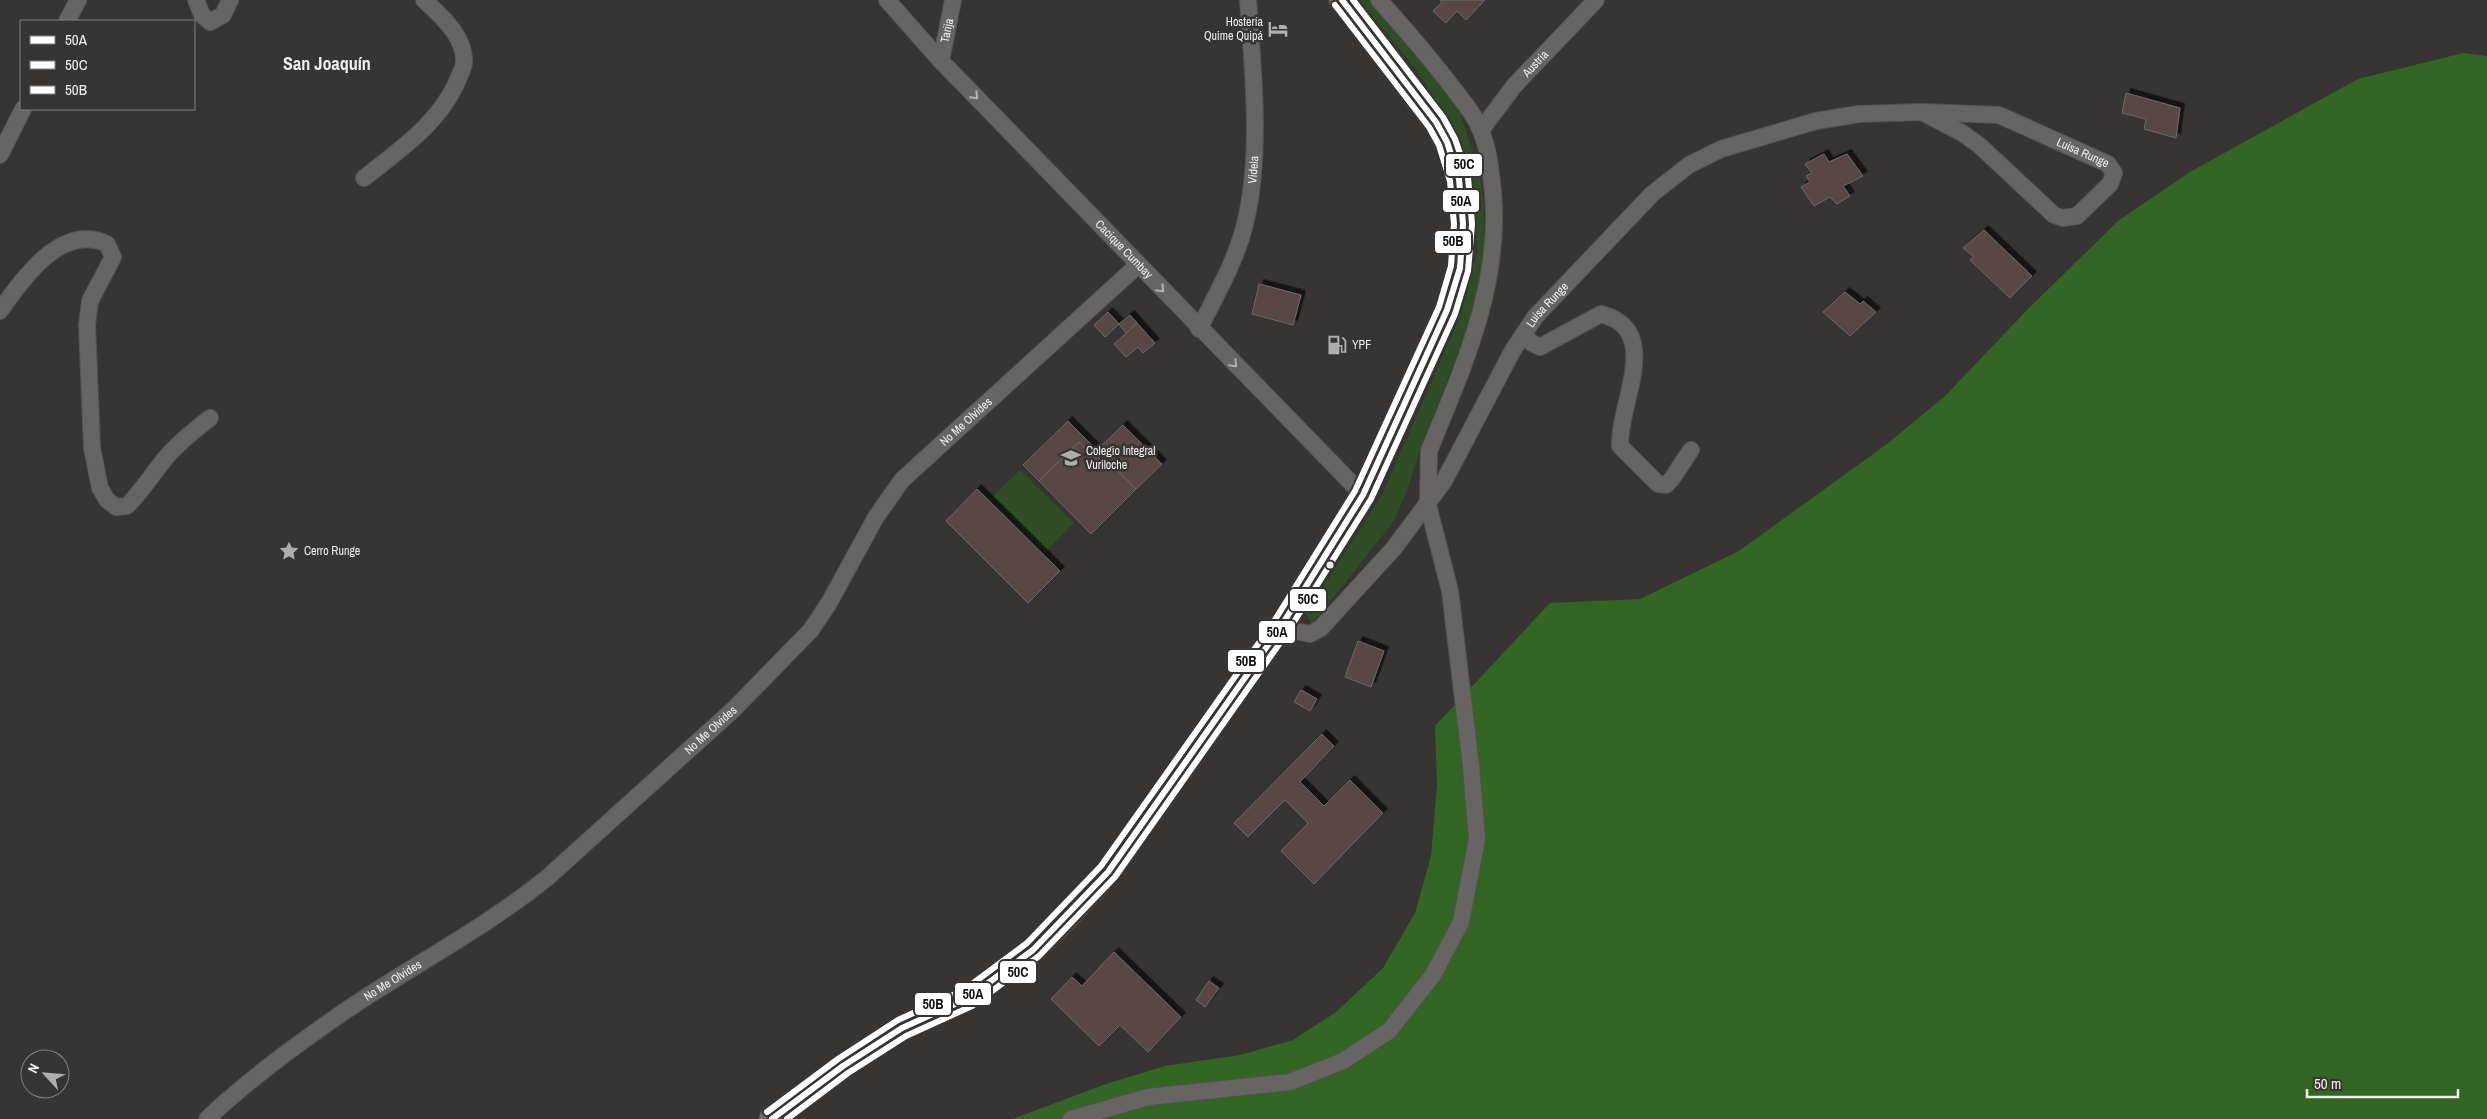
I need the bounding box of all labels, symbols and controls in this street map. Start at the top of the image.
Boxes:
place label: Hostería Quime Quipá [1204,14,1264,44]
street label: Tarija [937,17,957,44]
hotel icon: Hostería Quime Quipá [1267,18,1289,40]
legend [20,20,195,110]
text: 50A [65,29,88,50]
street label: Austria [1518,46,1552,81]
district label: San Joaquín [283,51,371,76]
text: 50C [65,54,88,75]
text: 50B [65,79,87,100]
one-way arrow [969,90,978,99]
street label: Luisa Runge [2054,134,2112,171]
line badge: 50C [1445,153,1483,177]
street label: Videla [1244,155,1262,184]
text: 50C [1453,155,1475,173]
line badge: 50A [1442,189,1480,213]
text: 50A [1450,192,1472,210]
street label: Cacique Cumbay [1092,216,1156,282]
line badge: 50B [1434,230,1472,254]
text: 50B [1442,232,1464,250]
street label: Luisa Runge [1522,279,1572,330]
one-way arrow [1155,283,1164,292]
fuel station icon: YPF [1326,334,1348,356]
place label: YPF [1352,337,1371,353]
one-way arrow [1228,358,1237,367]
street label: No Me Olvides [937,394,996,450]
place label: Colegio Integral Vuriloche [1086,443,1155,473]
school or university icon: Colegio Integral Vuriloche [1060,447,1082,469]
place icon: Cerro Runge [278,540,300,562]
place label: Cerro Runge [304,543,360,559]
unlabelled marker [1325,560,1335,570]
line badge: 50C [1289,588,1327,612]
text: 50C [1297,590,1319,608]
line badge: 50A [1258,620,1296,644]
text: 50A [1266,623,1288,641]
line badge: 50B [1227,649,1265,673]
text: 50B [1235,652,1257,670]
street label: No Me Olvides [681,702,740,758]
street label: No Me Olvides [361,956,425,1005]
line badge: 50C [999,960,1037,984]
text: 50C [1007,963,1029,981]
line badge: 50A [954,982,992,1006]
text: 50A [962,985,984,1003]
line badge: 50B [914,992,952,1016]
text: 50B [922,995,944,1013]
north arrow [20,1049,70,1099]
text: N [23,1061,43,1076]
scale bar [2307,1066,2458,1098]
text: 50 m [2314,1073,2341,1094]

